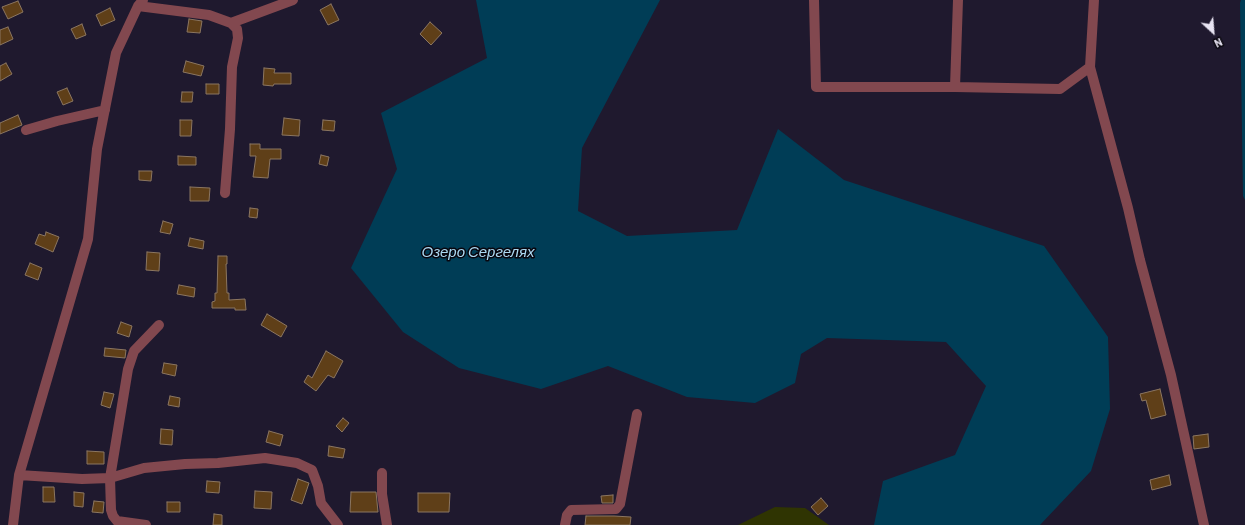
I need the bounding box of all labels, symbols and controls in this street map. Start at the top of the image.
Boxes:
north arrow [1193,12,1233,52]
text: N [1212,36,1225,51]
water label: Озеро Сергелях [422,243,534,261]

